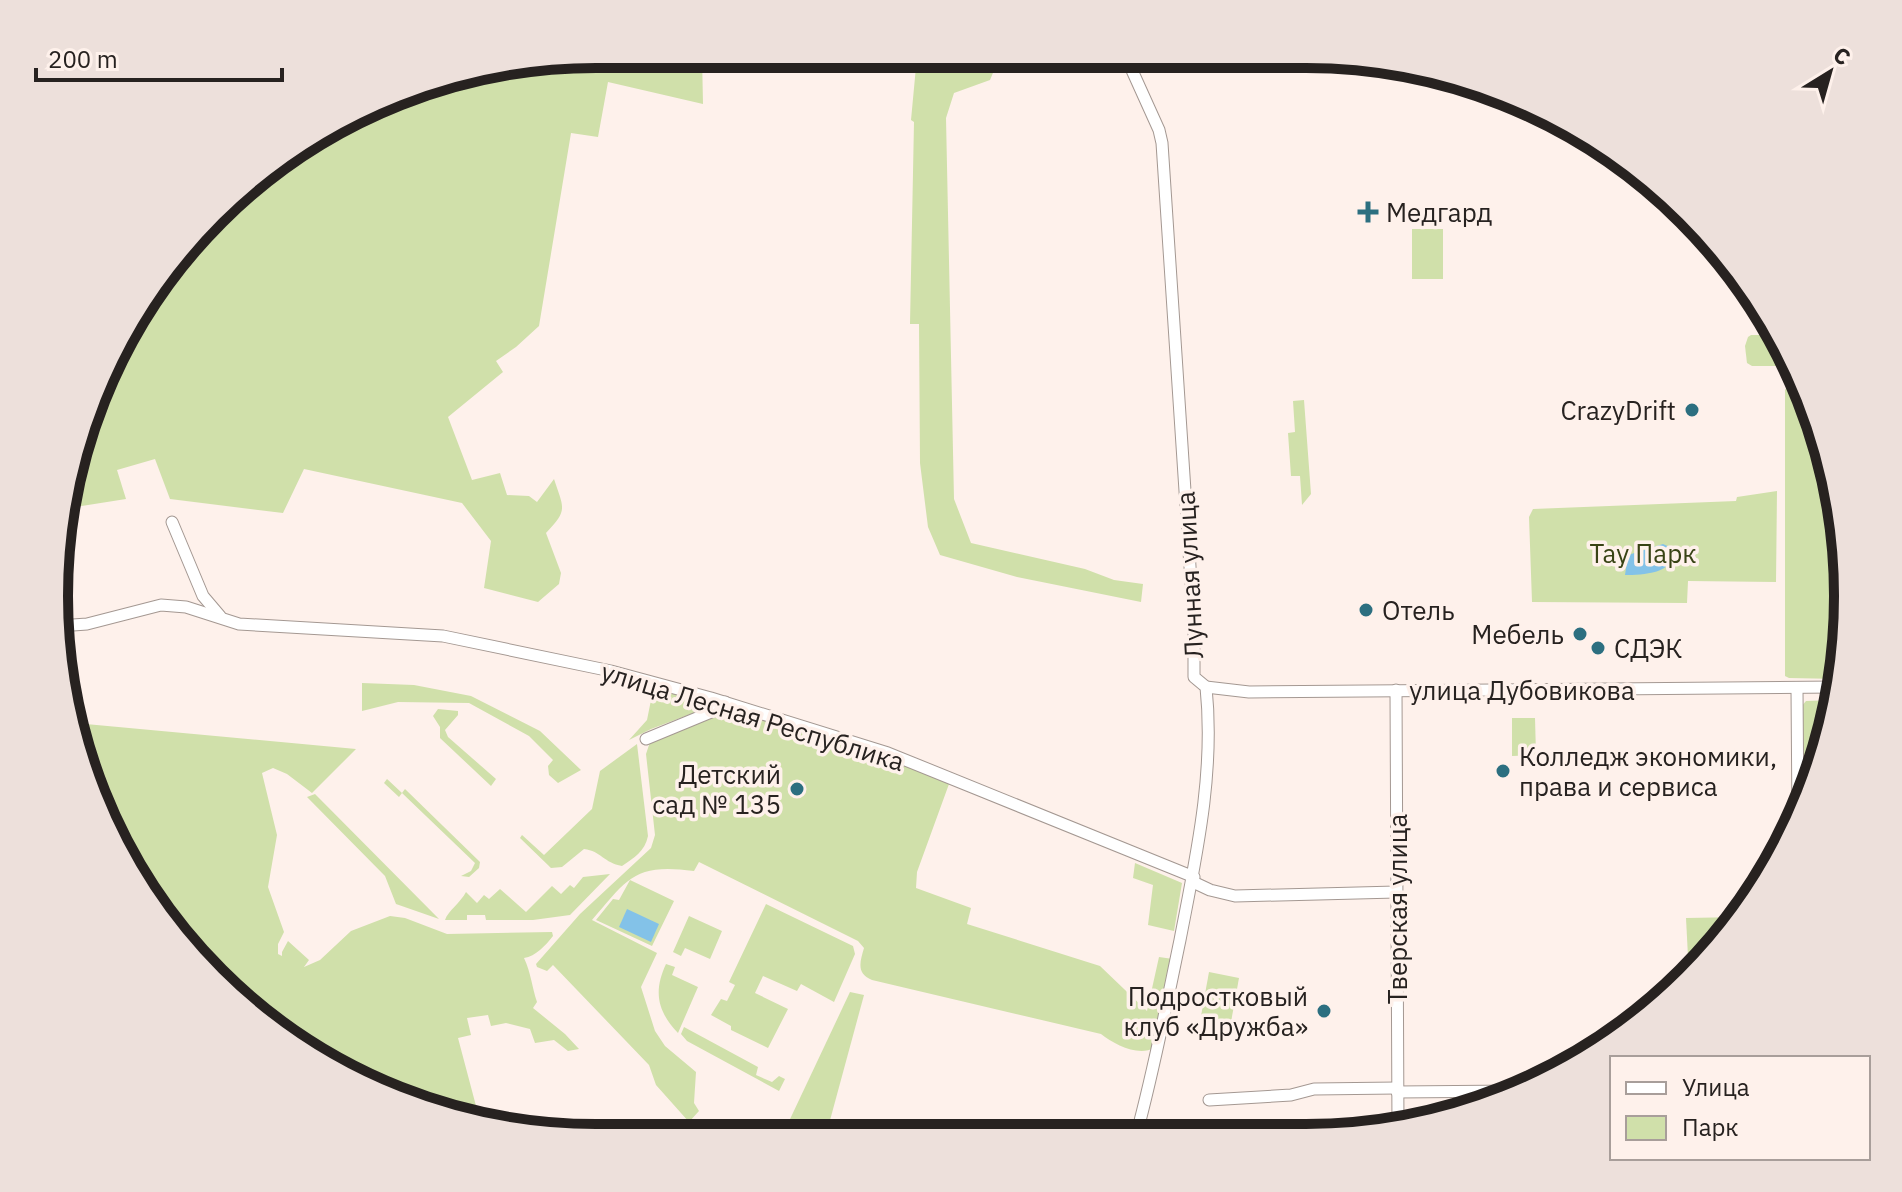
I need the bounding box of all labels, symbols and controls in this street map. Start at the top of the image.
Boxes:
scale bar [36,32,282,82]
north arrow [1790,32,1870,112]
text: С [1828,40,1857,72]
text: 200 m [48,43,118,75]
place label: Медгард [1386,195,1492,229]
marker: Медгард [1357,201,1379,223]
place label: CrazyDrift [1560,393,1676,427]
marker: CrazyDrift [1683,401,1701,419]
street label: Лунная улица [1168,490,1210,659]
park label: Тау Парк [1589,536,1697,570]
place label: Отель [1382,593,1455,627]
marker: Отель [1357,601,1375,619]
place label: Мебель [1471,617,1564,651]
marker: Мебель [1571,625,1589,643]
place label: СДЭК [1614,631,1683,665]
marker: СДЭК [1589,639,1607,657]
street label: улица Лесная Республика [597,654,909,778]
street label: улица Дубовикова [1409,673,1635,707]
place label: Колледж экономики, права и сервиса [1519,739,1777,803]
place label: Детский сад № 135 [652,757,781,821]
marker: Колледж экономики, права и сервиса [1494,762,1512,780]
marker: Детский сад № 135 [788,780,806,798]
street label: Тверская улица [1380,814,1414,1004]
place label: Подростковый клуб «Дружба» [1123,979,1308,1043]
marker: Подростковый клуб «Дружба» [1315,1002,1333,1020]
legend [1610,1056,1870,1160]
text: Улица [1682,1071,1750,1103]
text: Парк [1682,1111,1739,1143]

